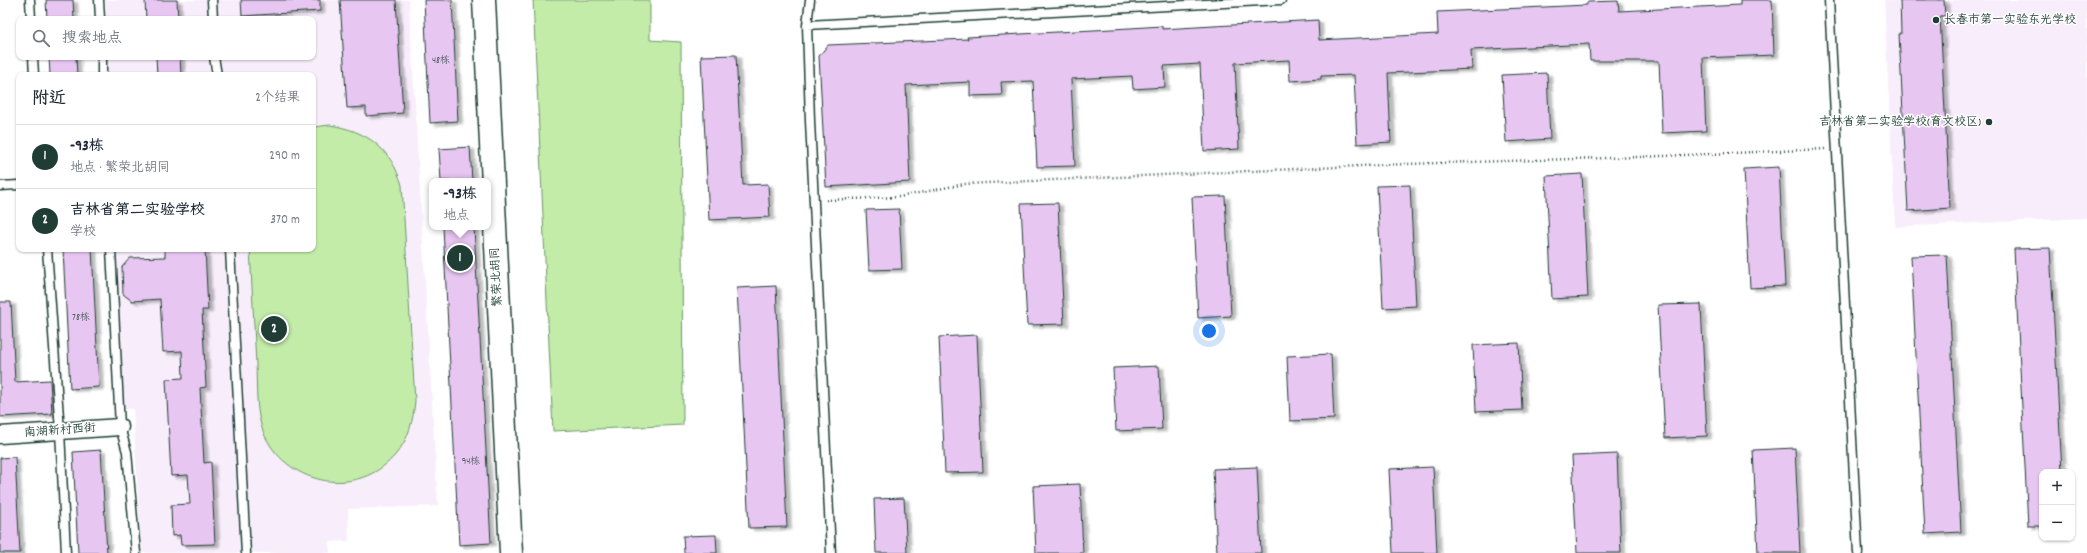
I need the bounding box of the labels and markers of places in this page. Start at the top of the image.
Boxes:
place label: 长春市第一实验东光学校 [1944,12,2076,29]
marker: 长春市第一实验东光学校 [1931,15,1941,25]
place label: 吉林省第二实验学校(育文校区) [1819,114,1981,131]
marker: 吉林省第二实验学校(育文校区) [1984,117,1994,127]
pin: 1 [447,243,473,273]
pin: 2 [261,314,287,344]

